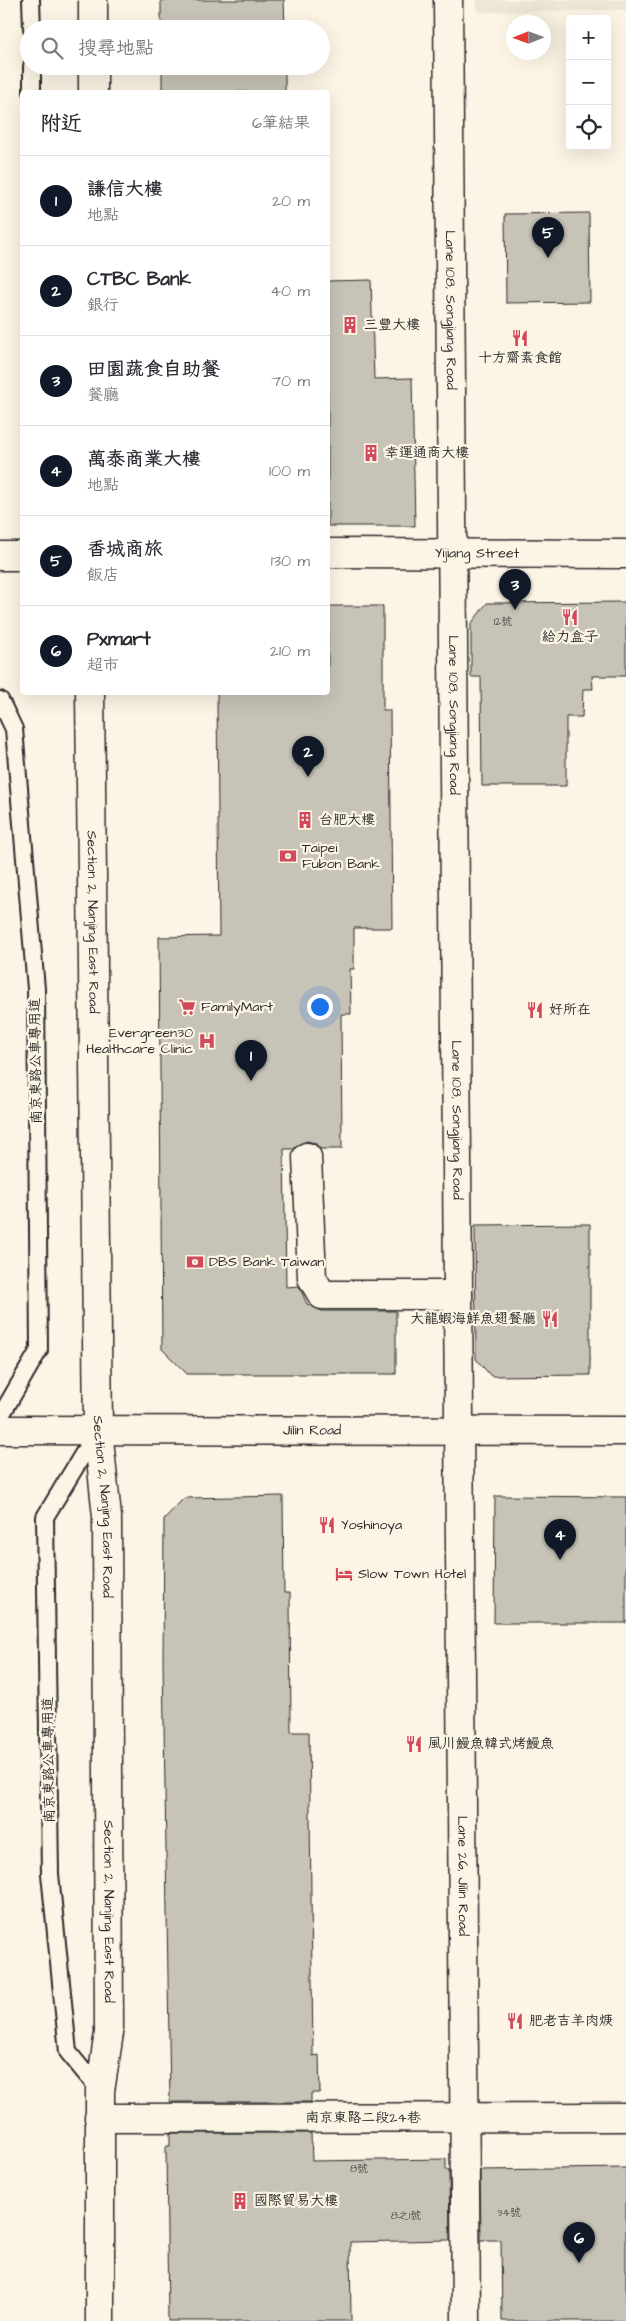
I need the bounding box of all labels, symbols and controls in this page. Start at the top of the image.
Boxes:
north arrow [506,15,551,60]
map controls [566,15,611,150]
button: + [566,15,611,60]
search box [20,20,330,75]
icon: search [38,34,66,62]
text: 搜尋地點 [78,35,154,62]
button: − [566,60,611,105]
button: locate [566,105,611,150]
text: 附近 [40,109,82,138]
text: 6筆結果 [252,112,310,134]
text: 謙信大樓 [87,176,163,203]
text: 1 [55,190,57,212]
text: 20 m [272,190,310,212]
text: 地點 [87,204,119,226]
pin: 5 [532,217,564,258]
street label: Lane 108, Songjiang Road [440,230,461,390]
text: CTBC Bank [87,266,191,293]
text: 2 [51,280,61,302]
text: 40 m [270,280,310,302]
text: 銀行 [87,294,119,316]
building icon: 三豐大樓 [340,315,360,335]
place label: 三豐大樓 [364,315,420,335]
restaurant icon: 十方齋素食館 [510,328,530,348]
place label: 十方齋素食館 [478,348,562,368]
text: 田園蔬食自助餐 [87,356,220,383]
text: 3 [52,370,60,392]
text: 70 m [271,370,310,392]
text: 餐廳 [87,384,119,406]
building icon: 幸運通商大樓 [361,443,381,463]
place label: 幸運通商大樓 [385,443,469,463]
text: 萬泰商業大樓 [87,446,201,473]
text: 4 [51,460,61,482]
text: 100 m [269,460,310,482]
text: 地點 [87,474,119,496]
text: 香城商旅 [87,536,163,563]
street label: Yijiang Street [435,543,520,564]
text: 5 [50,550,62,572]
text: 130 m [271,550,310,572]
text: 飯店 [87,564,119,586]
pin: 3 [499,569,531,610]
restaurant icon: 給力盒子 [560,607,580,627]
house number: 12號 [494,614,512,629]
text: Pxmart [87,626,151,653]
place label: 給力盒子 [542,627,598,647]
street label: Lane 108, Songjiang Road [443,635,464,795]
text: 6 [51,640,61,662]
text: 210 m [270,640,310,662]
text: 超市 [87,654,119,676]
pin: 2 [292,736,324,777]
building icon: 台肥大樓 [295,810,315,830]
place label: 台肥大樓 [319,810,375,830]
street label: Section 2, Nanjing East Road [82,830,103,1014]
place label: Taipei Fubon Bank [302,838,380,874]
bank icon: Taipei Fubon Bank [278,846,298,866]
your location [307,994,333,1020]
supermarket icon: FamilyMart [177,997,197,1017]
place label: FamilyMart [201,997,273,1017]
street label: 南京東路公車專用道 [25,998,47,1124]
restaurant icon: 好所在 [525,1000,545,1020]
place label: 好所在 [549,1000,591,1020]
place label: Evergreen30 Healthcare Clinic [86,1023,193,1059]
hospital icon: Evergreen30 Healthcare Clinic [197,1031,217,1051]
pin: 1 [235,1040,267,1081]
street label: Lane 108, Songjiang Road [446,1040,467,1200]
bank icon: DBS Bank Taiwan [185,1252,205,1272]
place label: DBS Bank Taiwan [209,1252,324,1272]
place label: 大龍蝦海鮮魚翅餐廳 [410,1309,536,1329]
restaurant icon: 大龍蝦海鮮魚翅餐廳 [540,1309,560,1329]
street label: Section 2, Nanjing East Road [88,1415,117,1598]
street label: Jilin Road [283,1420,341,1441]
restaurant icon: Yoshinoya [317,1515,337,1535]
place label: Yoshinoya [341,1515,402,1535]
pin: 4 [544,1519,576,1560]
hotel icon: Slow Town Hotel [334,1564,354,1584]
place label: Slow Town Hotel [358,1564,466,1584]
street label: 南京東路公車專用道 [38,1697,60,1823]
restaurant icon: 風川鰻魚韓式烤鰻魚 [404,1734,424,1754]
place label: 風川鰻魚韓式烤鰻魚 [428,1734,554,1754]
street label: Lane 26, Jilin Road [452,1816,473,1936]
street label: Section 2, Nanjing East Road [98,1820,119,2003]
restaurant icon: 肥老吉羊肉焿 [505,2011,525,2031]
place label: 肥老吉羊肉焿 [529,2011,613,2031]
street label: 南京東路二段24巷 [305,2108,422,2128]
house number: 8號 [350,2161,368,2176]
building icon: 國際貿易大樓 [230,2191,250,2211]
place label: 國際貿易大樓 [254,2191,338,2211]
house number: 34號 [497,2205,521,2220]
house number: 8之1號 [391,2208,421,2223]
pin: 6 [563,2222,595,2263]

